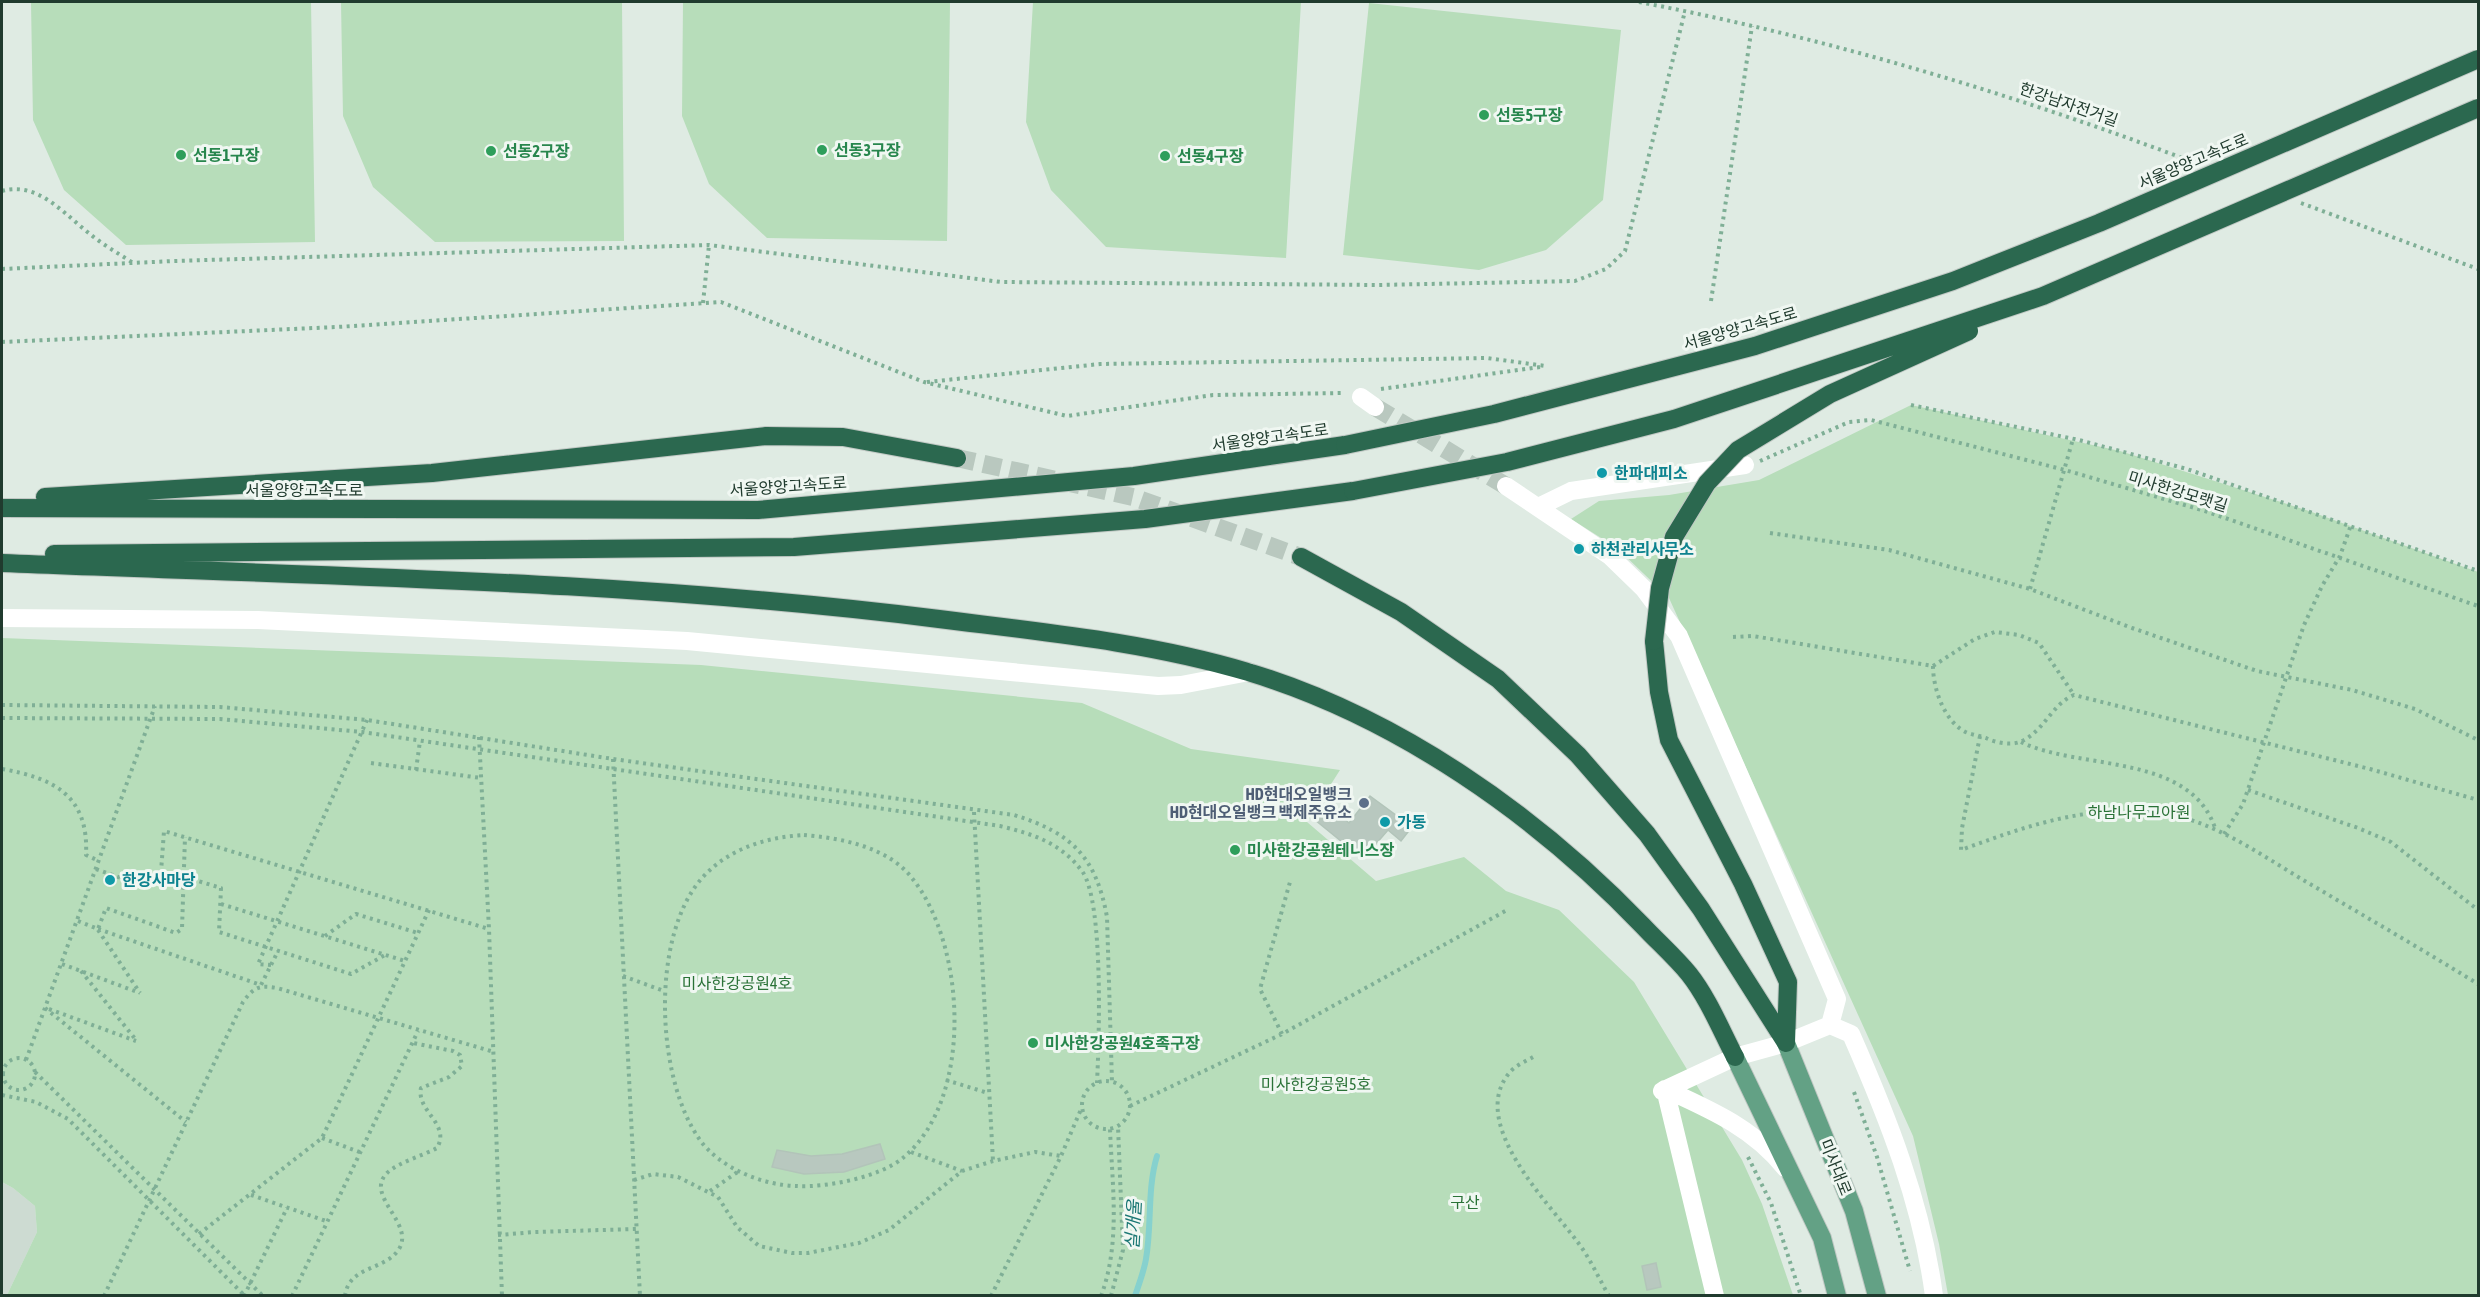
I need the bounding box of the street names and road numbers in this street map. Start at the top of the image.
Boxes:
street label: 한강남자전거길 [2017,79,2121,129]
street label: 서울양양고속도로 [2135,130,2251,192]
street label: 서울양양고속도로 [1681,303,1799,353]
street label: 서울양양고속도로 [1210,420,1330,454]
street label: 미사한강모랫길 [2126,467,2230,515]
street label: 서울양양고속도로 [729,473,848,499]
street label: 서울양양고속도로 [245,481,363,499]
street label: 미사대로 [1817,1136,1855,1198]

